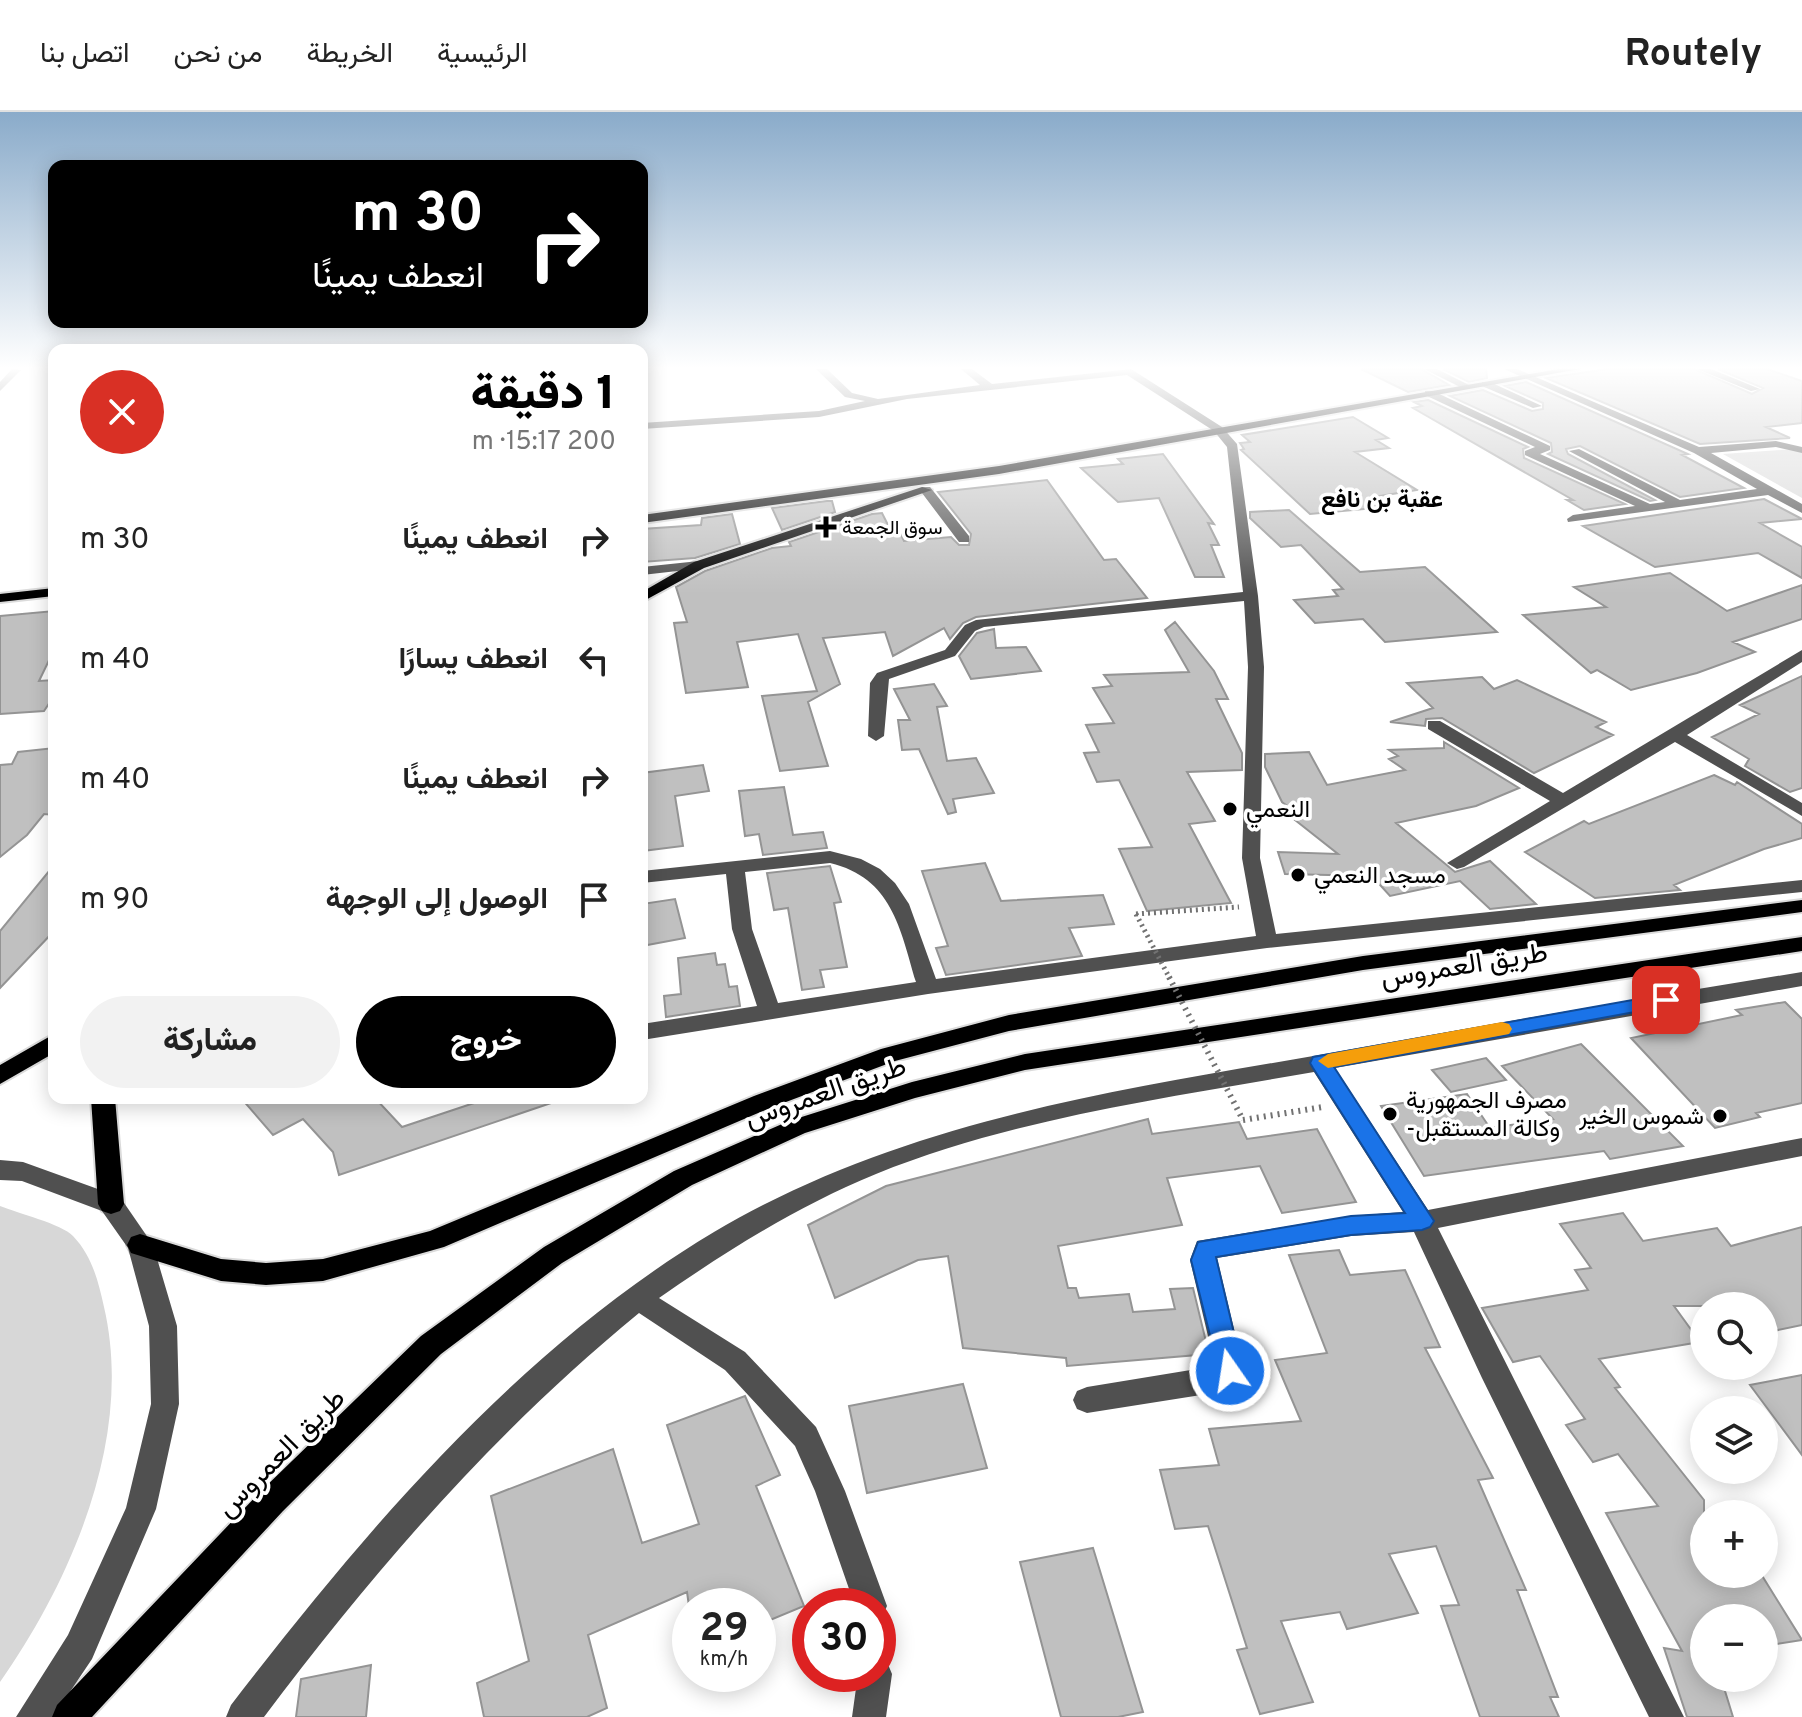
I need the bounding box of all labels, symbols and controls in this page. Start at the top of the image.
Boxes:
text: Routely [1624,31,1762,80]
text: اتصل بنا [40,37,130,73]
text: من نحن [174,37,262,73]
text: الخريطة [306,37,393,73]
text: الرئيسية [437,37,528,73]
text: 30 m [351,181,484,251]
icon: right [512,192,616,296]
text: انعطف يمينًا [312,255,484,301]
text: 1 دقيقة [470,366,616,426]
button: close [80,370,164,454]
text: 200 m · 15:17 [472,426,616,459]
district label: عقبة بن نافع [1321,486,1443,516]
place label: سوق الجمعة [842,516,943,542]
icon: right [572,518,616,562]
marker: سوق الجمعة [817,518,835,536]
text: 30 m [80,522,150,559]
text: انعطف يمينًا [402,522,548,559]
icon: left [572,638,616,682]
text: 40 m [80,642,150,679]
text: انعطف يسارًا [399,642,548,679]
icon: right [572,758,616,802]
text: 40 m [80,762,150,799]
text: انعطف يمينًا [402,762,548,799]
place label: النعمي [1246,796,1310,828]
marker: النعمي [1221,800,1239,818]
place label: مسجد النعمي [1314,862,1446,894]
marker: مسجد النعمي [1289,866,1307,884]
icon: arrive [572,878,616,922]
text: 90 m [80,882,149,919]
text: الوصول إلى الوجهة [326,882,548,919]
street label: طريق العمروس [1378,936,1551,998]
pin [1632,966,1700,1034]
icon: arrive [1644,978,1688,1022]
button: مشاركة [80,996,340,1088]
button: خروج [356,996,616,1088]
street label: طريق العمروس [740,1049,912,1138]
place label: مصرف الجمهورية -وكالة المستقبل [1406,1087,1567,1145]
place label: شموس الخير [1578,1103,1704,1133]
marker: مصرف الجمهورية -وكالة المستقبل [1381,1105,1399,1123]
marker: شموس الخير [1711,1107,1729,1125]
map controls [1690,1292,1778,1692]
button: search [1690,1292,1778,1380]
position arrow [1188,1329,1272,1413]
street label: طريق العمروس [210,1382,354,1526]
button: layers [1690,1396,1778,1484]
button: + [1690,1500,1778,1588]
speed limit sign: 30 [792,1588,896,1692]
button: − [1690,1604,1778,1692]
text: 29 [699,1605,749,1655]
text: km/h [700,1647,748,1673]

